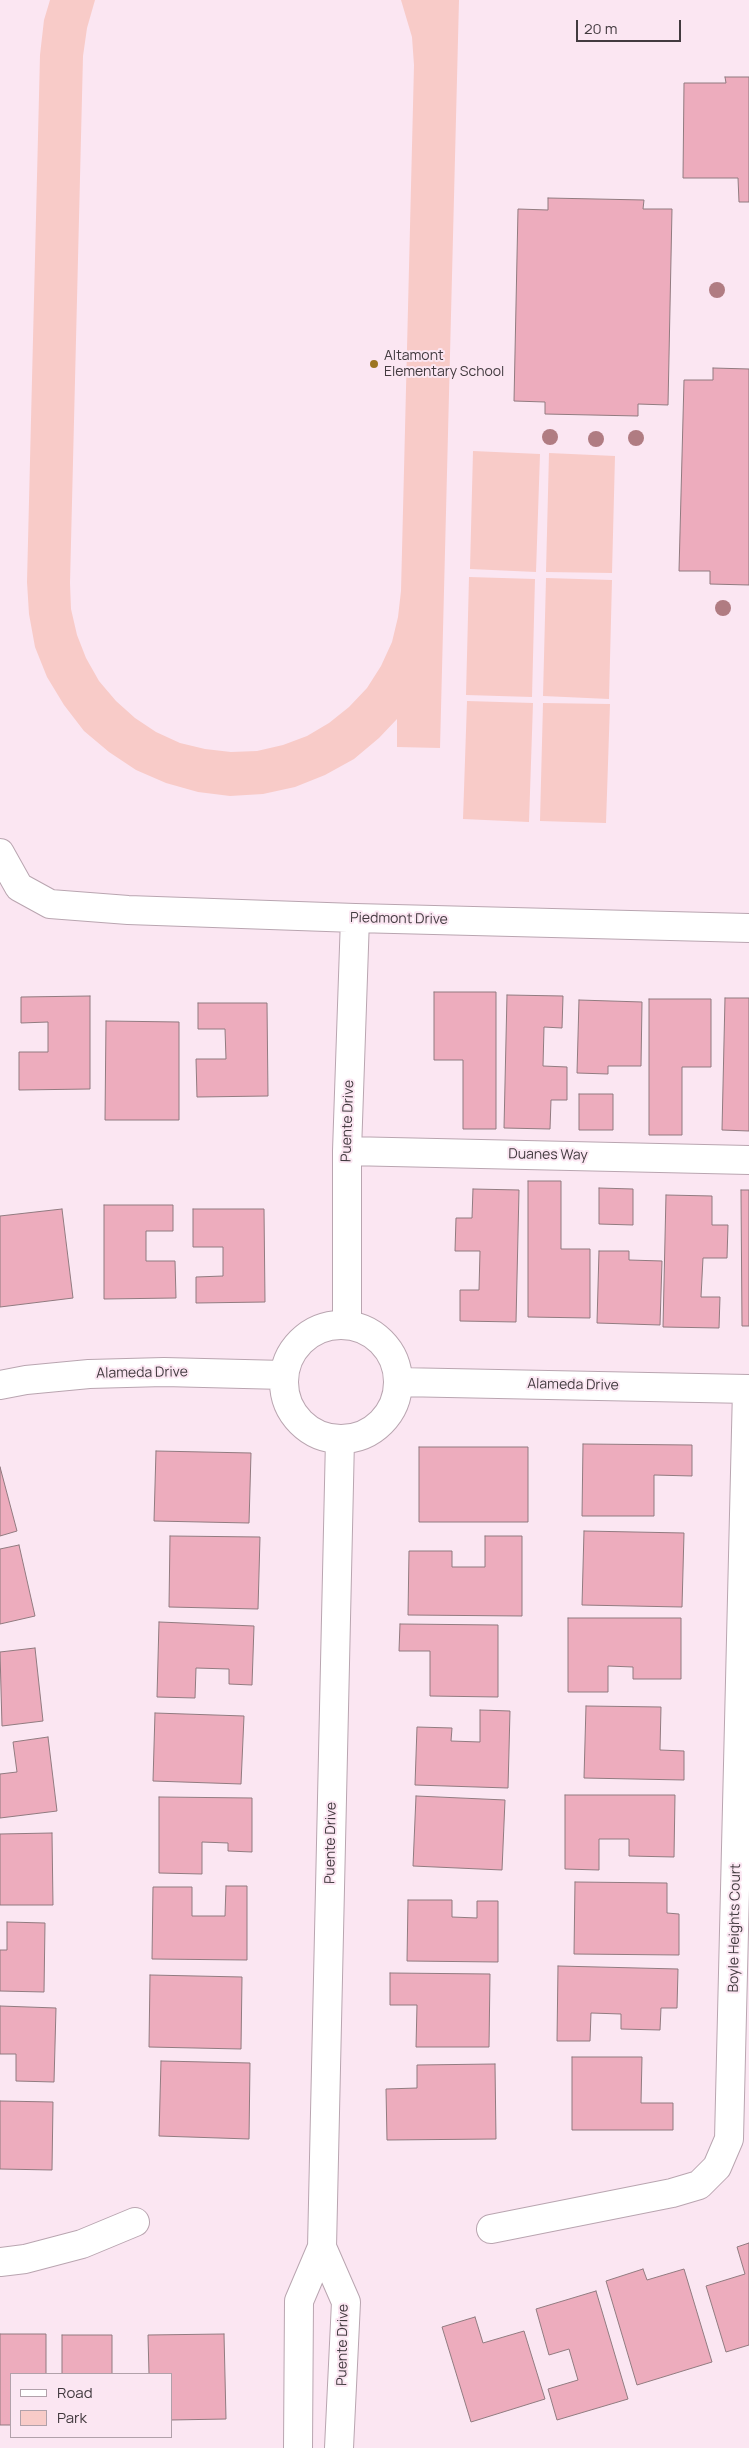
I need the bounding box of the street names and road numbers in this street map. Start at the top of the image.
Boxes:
street label: Piedmont Drive [350,910,448,928]
street label: Puente Drive [338,1080,358,1162]
street label: Duanes Way [508,1146,588,1164]
street label: Alameda Drive [96,1364,188,1382]
street label: Alameda Drive [527,1376,619,1394]
street label: Puente Drive [322,1802,340,1884]
street label: Boyle Heights Court [725,1863,745,1993]
street label: Puente Drive [334,2304,352,2386]

